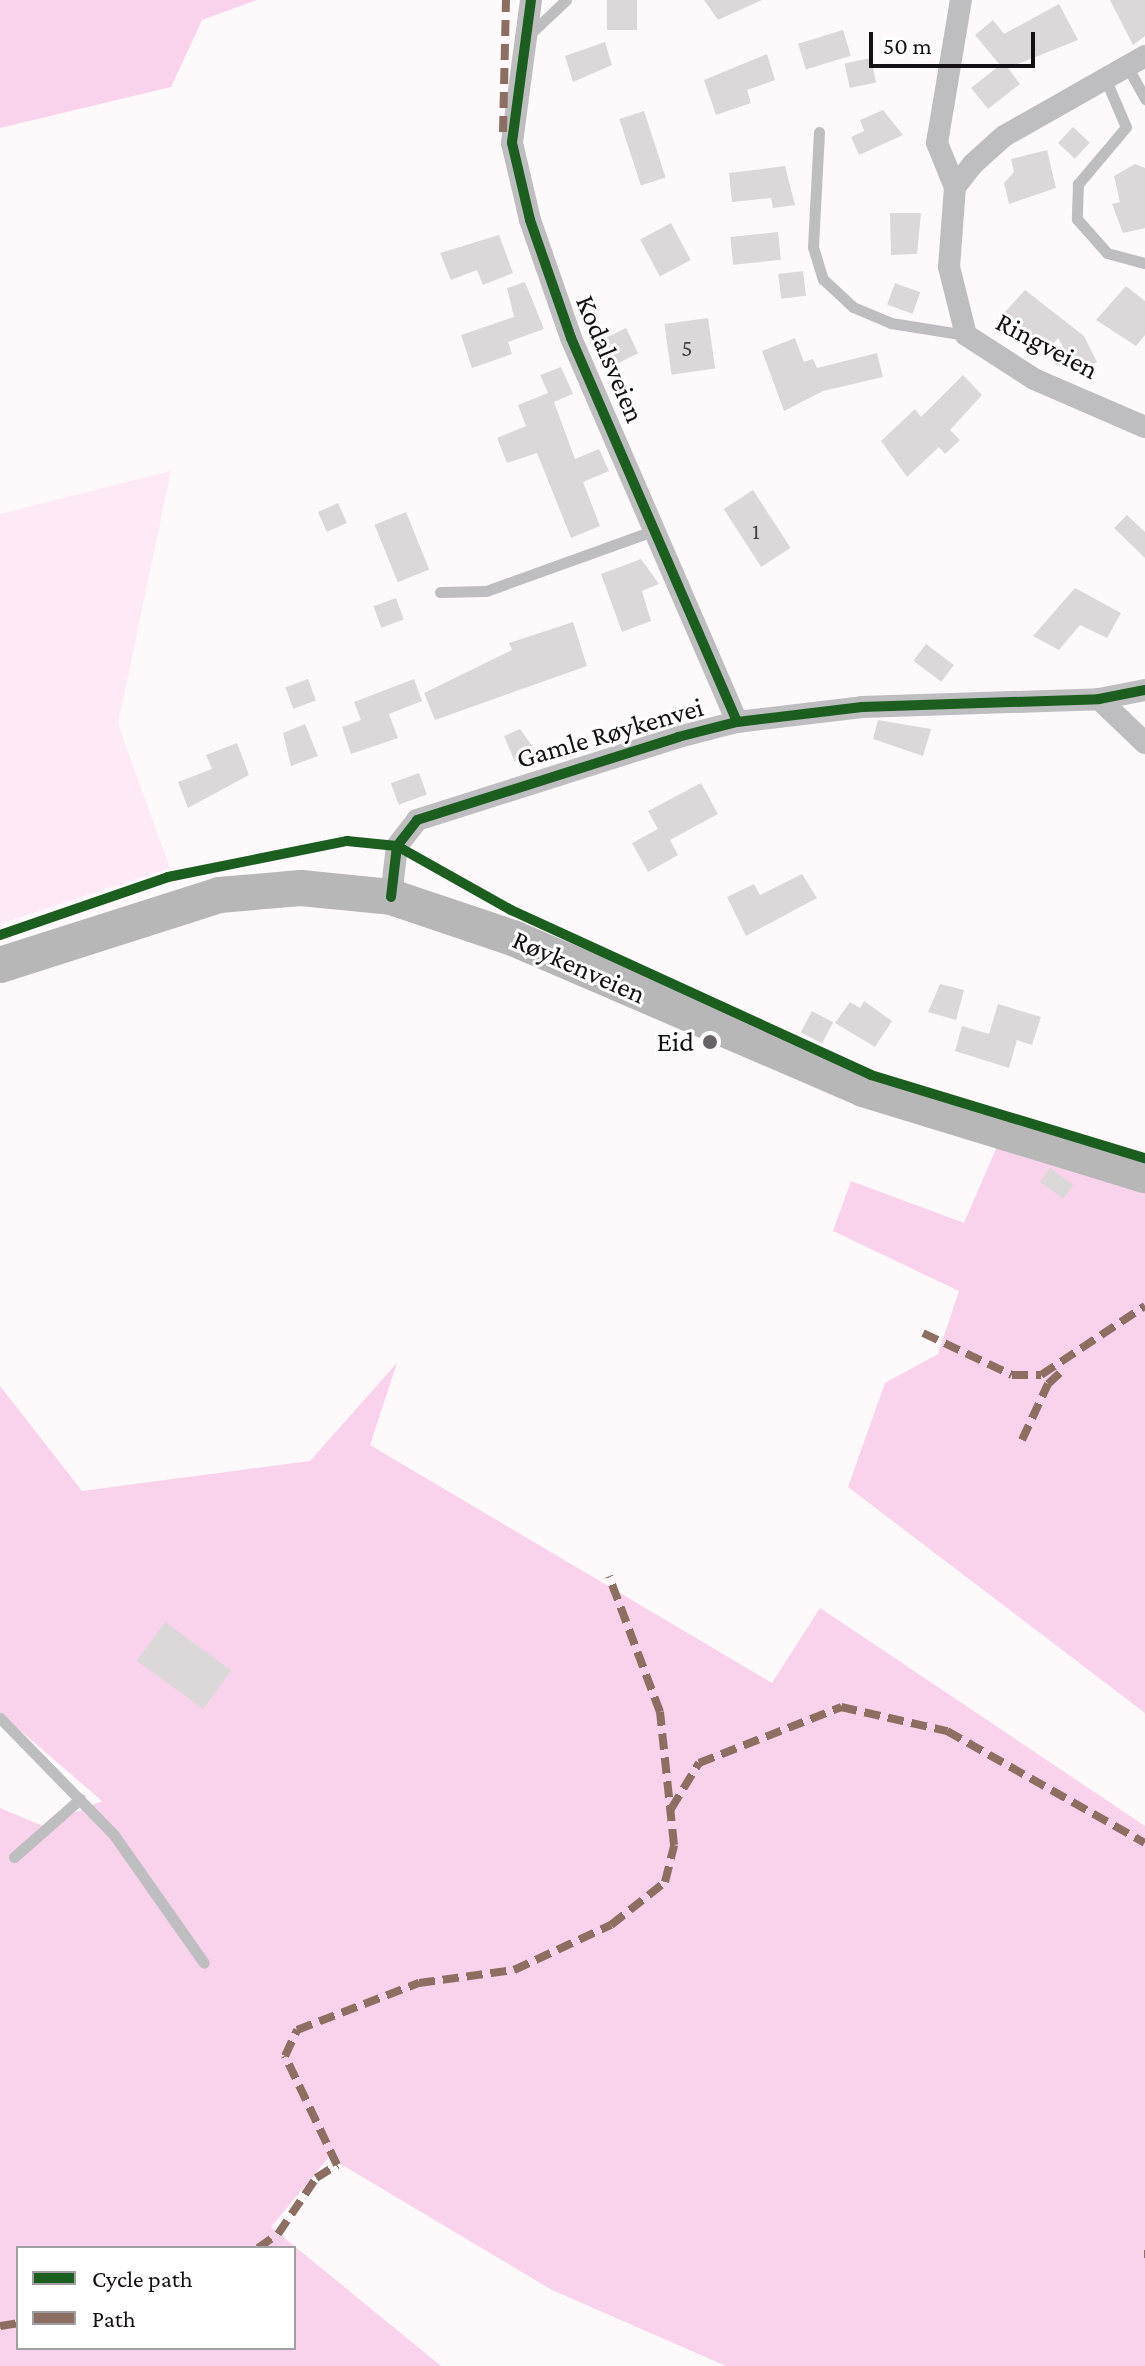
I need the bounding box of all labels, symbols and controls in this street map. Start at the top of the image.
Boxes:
scale bar [873,16,1039,66]
text: 50 m [883,32,932,59]
street label: Kodalsveien [568,290,652,428]
street label: Ringveien [990,305,1104,387]
house number: 5 [681,334,693,362]
house number: 1 [752,517,760,545]
street label: Gamle Røykenvei [513,690,707,776]
street label: Røykenveien [507,923,651,1011]
place label: Eid [657,1025,694,1059]
marker: Eid [701,1033,719,1051]
legend [16,2246,296,2350]
text: Cycle path [92,2265,193,2292]
text: Path [92,2305,136,2332]

